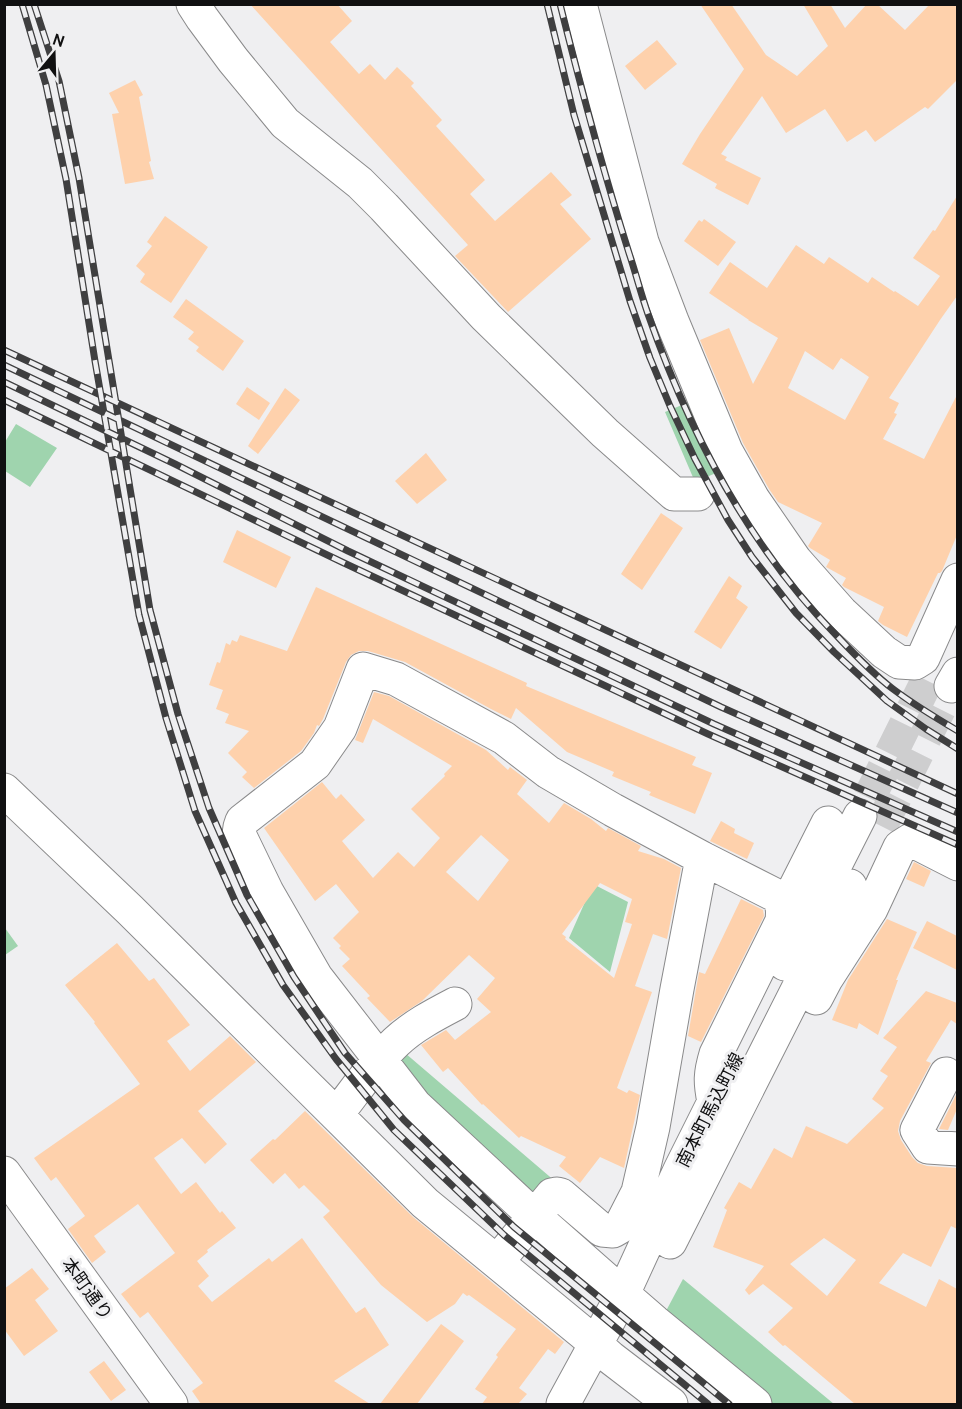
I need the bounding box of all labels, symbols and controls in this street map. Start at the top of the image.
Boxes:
north arrow [24,24,84,84]
text: N [50,29,67,51]
street label: 南本町馬込町線 [672,1049,748,1171]
street label: 本町通り [57,1253,117,1325]

